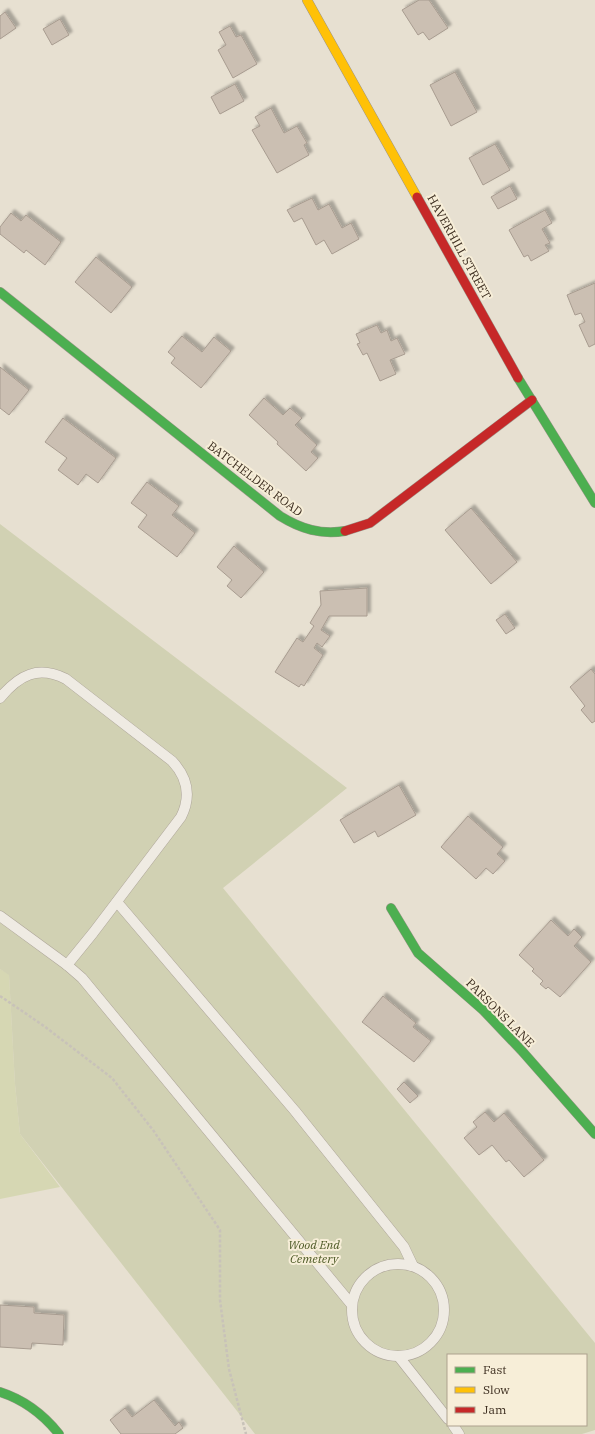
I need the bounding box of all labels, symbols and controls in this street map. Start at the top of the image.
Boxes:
street label: HAVERHILL STREET [424,192,495,302]
street label: BATCHELDER ROAD [205,438,306,519]
street label: PARSONS LANE [463,975,538,1050]
park label: Wood End Cemetery [288,1237,340,1266]
legend [447,1354,587,1426]
text: Fast [483,1362,507,1377]
text: Slow [483,1382,510,1397]
text: Jam [483,1402,507,1417]

